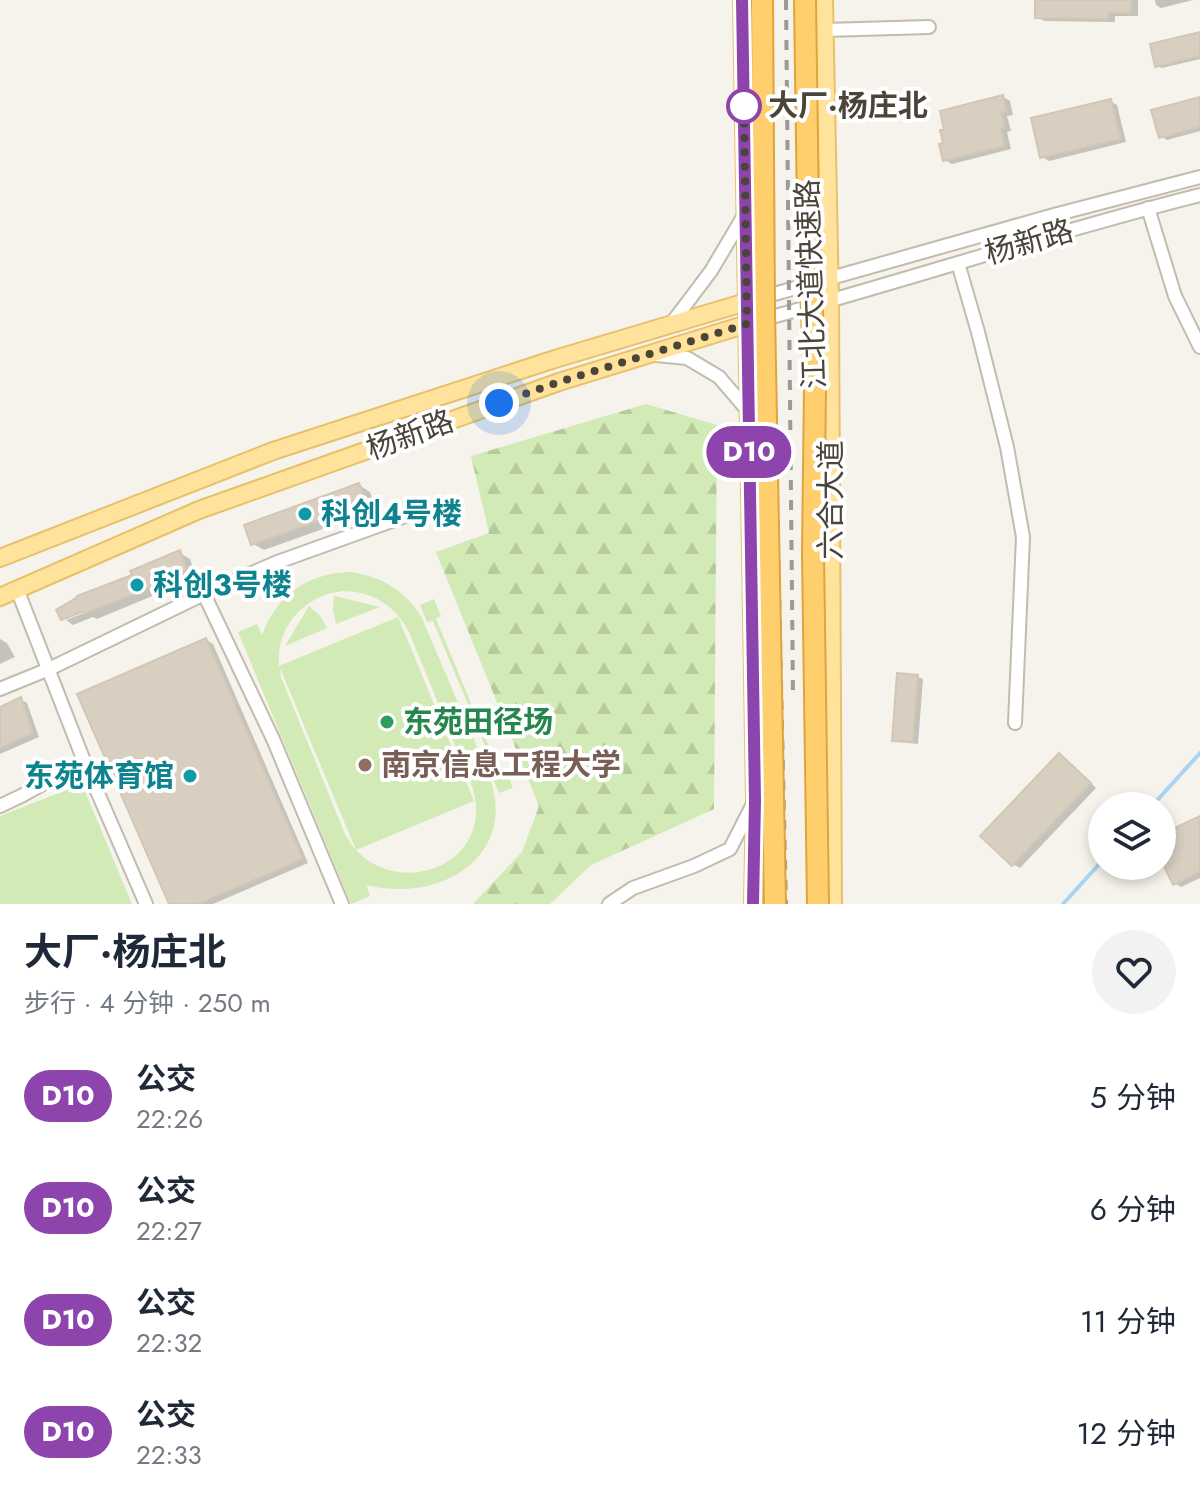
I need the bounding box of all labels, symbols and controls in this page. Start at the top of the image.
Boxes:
place label: 大厂·杨庄北 [768,84,928,127]
marker: 大厂·杨庄北 [727,89,761,123]
street label: 江北大道快速路 [785,178,836,390]
street label: 杨新路 [980,208,1078,275]
your location [479,383,519,423]
street label: 杨新路 [360,399,459,470]
line badge: D10 [703,426,795,478]
text: D10 [722,431,776,472]
street label: 六合大道 [809,440,852,560]
place label: 科创4号楼 [321,492,462,535]
marker: 科创4号楼 [296,505,314,523]
place label: 科创3号楼 [153,563,292,606]
marker: 科创3号楼 [128,576,146,594]
place label: 东苑田径场 [403,700,553,743]
marker: 东苑田径场 [378,713,396,731]
place label: 南京信息工程大学 [381,743,621,786]
place label: 东苑体育馆 [24,754,174,797]
marker: 南京信息工程大学 [356,756,374,774]
marker: 东苑体育馆 [181,767,199,785]
map controls [1088,792,1176,880]
button: layers [1088,792,1176,880]
text: 大厂·杨庄北 [24,924,226,979]
button: heart [1092,930,1176,1014]
text: 步行 · 4 分钟 · 250 m [24,984,271,1022]
text: 公交 [136,1057,196,1100]
text: D10 [41,1075,95,1116]
text: 5 分钟 [1090,1076,1176,1119]
text: 22:26 [136,1100,203,1138]
text: 公交 [136,1169,196,1212]
text: D10 [41,1187,95,1228]
text: 6 分钟 [1090,1188,1176,1231]
text: 22:27 [136,1212,202,1250]
text: 公交 [136,1281,196,1324]
text: D10 [41,1299,95,1340]
text: 11 分钟 [1080,1300,1176,1343]
text: 22:32 [136,1324,202,1362]
text: 公交 [136,1393,196,1436]
text: D10 [41,1411,95,1452]
text: 12 分钟 [1076,1412,1176,1455]
text: 22:33 [136,1436,202,1474]

